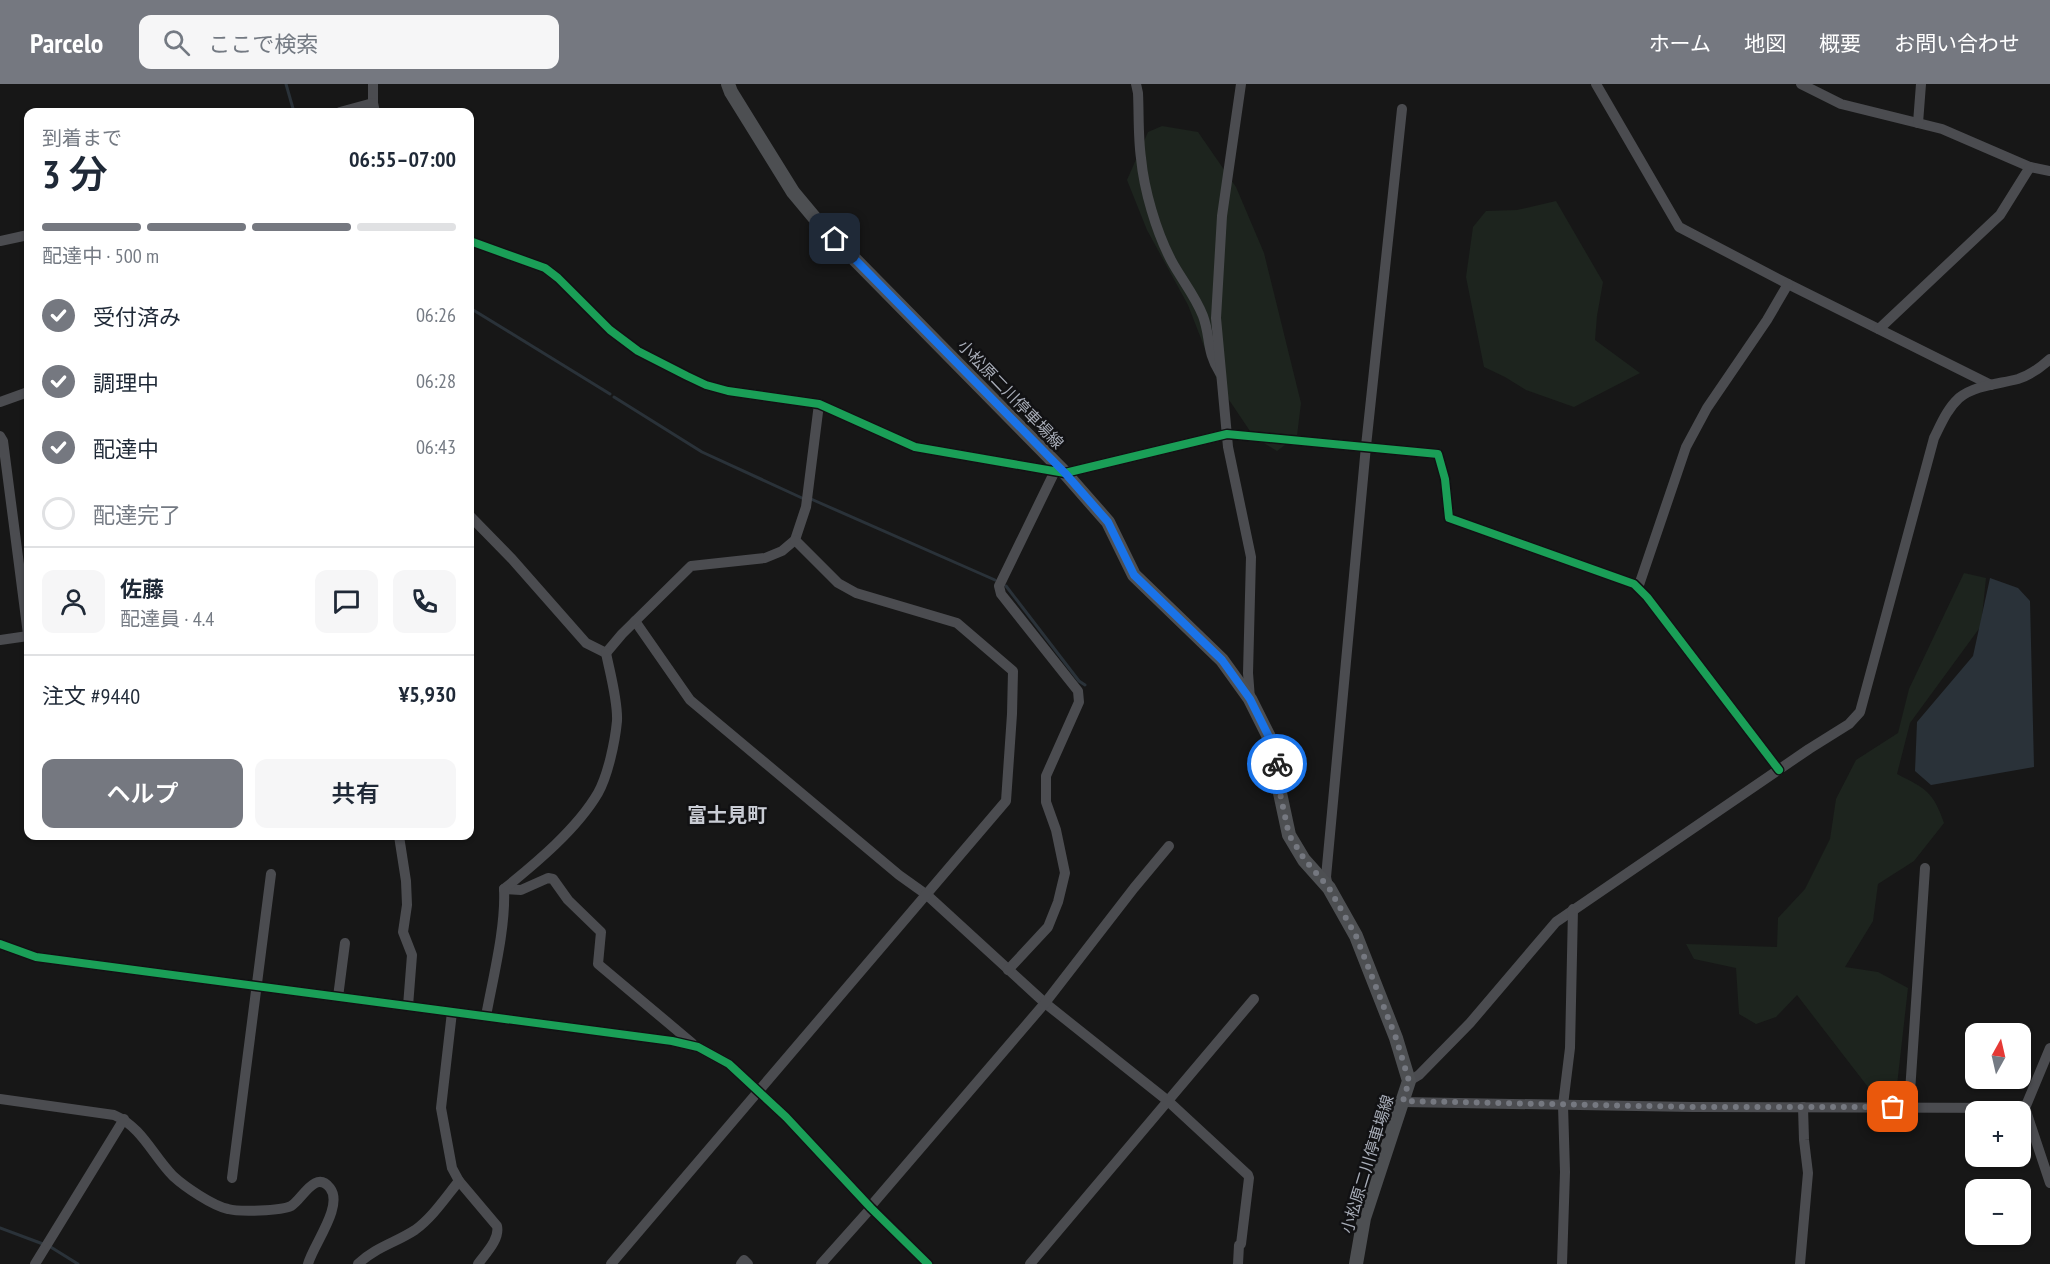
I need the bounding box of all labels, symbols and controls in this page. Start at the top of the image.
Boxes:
search box [139,15,559,69]
text: Parcelo [30,24,103,61]
icon: search [160,26,193,59]
text: ここで検索 [208,30,318,58]
text: ホーム [1649,30,1711,57]
text: 地図 [1744,30,1786,57]
text: 概要 [1819,30,1861,57]
text: お問い合わせ [1894,30,2020,57]
text: 到着まで [42,125,122,151]
text: 06:55–07:00 [349,145,456,173]
text: 3 分 [42,148,108,199]
pin [809,213,860,264]
icon: home [818,222,851,255]
text: 配達中 · 500 m [42,243,159,269]
icon: check [42,299,75,332]
text: 06:26 [416,302,456,328]
text: 受付済み [93,303,181,331]
street label: 小松原二川停車場線 [954,335,1068,453]
icon: check [42,365,75,398]
text: 06:28 [416,368,456,394]
text: 調理中 [93,369,159,397]
icon: check [42,431,75,464]
text: 06:43 [416,434,456,460]
text: 配達中 [93,435,159,463]
text: 配達完了 [93,501,181,529]
button: person [42,570,105,633]
button: chat [315,570,378,633]
button: phone [393,570,456,633]
text: 佐藤 [120,575,164,603]
text: 配達員 · 4.4 [120,606,214,632]
text: ¥5,930 [399,680,456,708]
text: 注文 #9440 [42,682,140,710]
courier [1247,734,1307,794]
icon: bike [1261,748,1294,781]
button: ヘルプ [42,759,243,828]
button: 共有 [255,759,456,828]
district label: 富士見町 [687,802,767,828]
north arrow [1965,1023,2031,1089]
map controls [1965,1023,2031,1245]
pin [1867,1081,1918,1132]
icon: bag [1876,1090,1909,1123]
street label: 小松原二川停車場線 [1336,1092,1398,1236]
button: + [1965,1101,2031,1167]
button: − [1965,1179,2031,1245]

